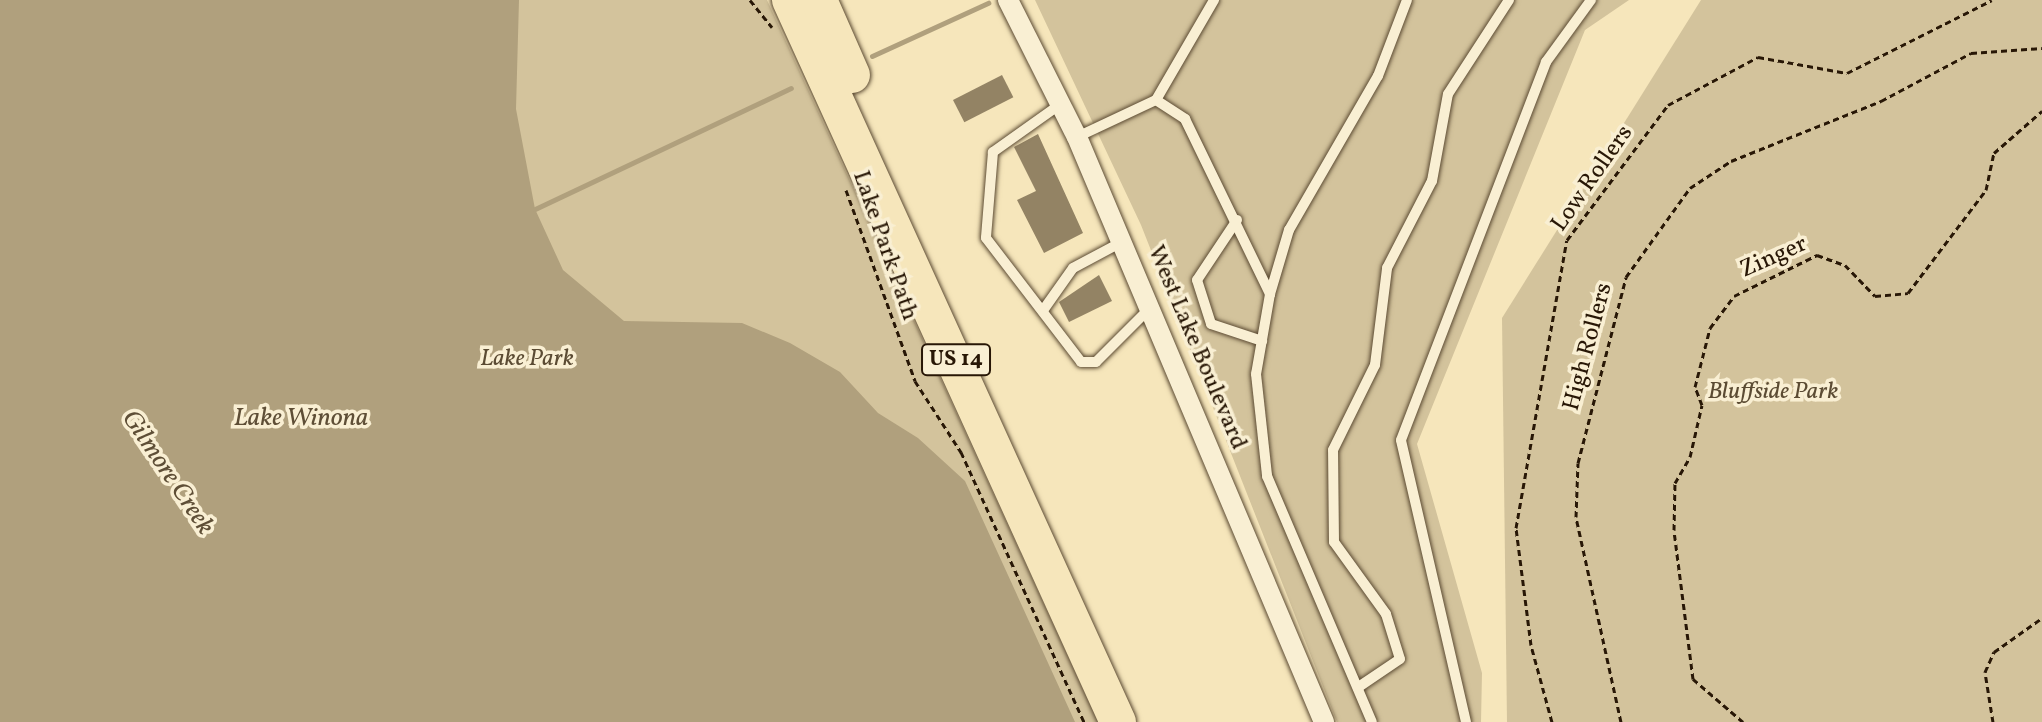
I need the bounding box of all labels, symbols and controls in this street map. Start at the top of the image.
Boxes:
street label: Low Rollers [1546,120,1640,238]
street label: Lake Park Path [845,167,923,325]
street label: Zinger [1736,231,1812,285]
street label: West Lake Boulevard [1140,242,1252,454]
street label: High Rollers [1558,280,1620,414]
road number: US 14 [920,342,992,378]
park label: Lake Park [480,346,574,374]
park label: Bluffside Park [1708,379,1838,407]
water label: Lake Winona [234,403,368,435]
water label: Gilmore Creek [114,405,220,541]

